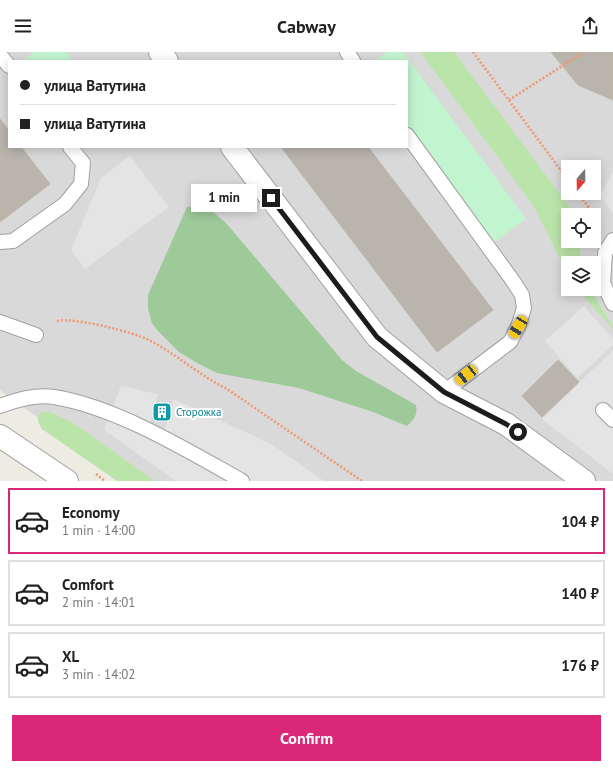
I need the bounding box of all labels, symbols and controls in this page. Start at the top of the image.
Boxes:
icon: menu [12,15,34,37]
text: Cabway [277,15,336,38]
icon: share [579,15,601,37]
text: улица Ватутина [44,76,146,95]
text: улица Ватутина [44,114,146,133]
north arrow [561,160,601,200]
map controls [561,160,601,296]
callout: 1 min [191,184,257,212]
text: 1 min [208,189,240,206]
route end [262,189,280,207]
button: locate [561,208,601,248]
button: layers [561,256,601,296]
car [507,314,529,340]
car [453,363,479,387]
building icon: Сторожка [151,401,173,423]
place label: Сторожка [176,405,221,419]
route start [509,423,527,441]
icon: car [14,503,50,539]
text: Economy [62,503,120,522]
text: 104 ₽ [561,512,599,531]
text: 1 min · 14:00 [62,522,135,539]
icon: car [14,575,50,611]
text: Comfort [62,575,114,594]
text: 140 ₽ [561,584,599,603]
text: 2 min · 14:01 [62,594,135,611]
icon: car [14,647,50,683]
text: XL [62,647,79,666]
text: 176 ₽ [561,656,599,675]
text: 3 min · 14:02 [62,666,135,683]
button: Confirm [12,715,601,761]

